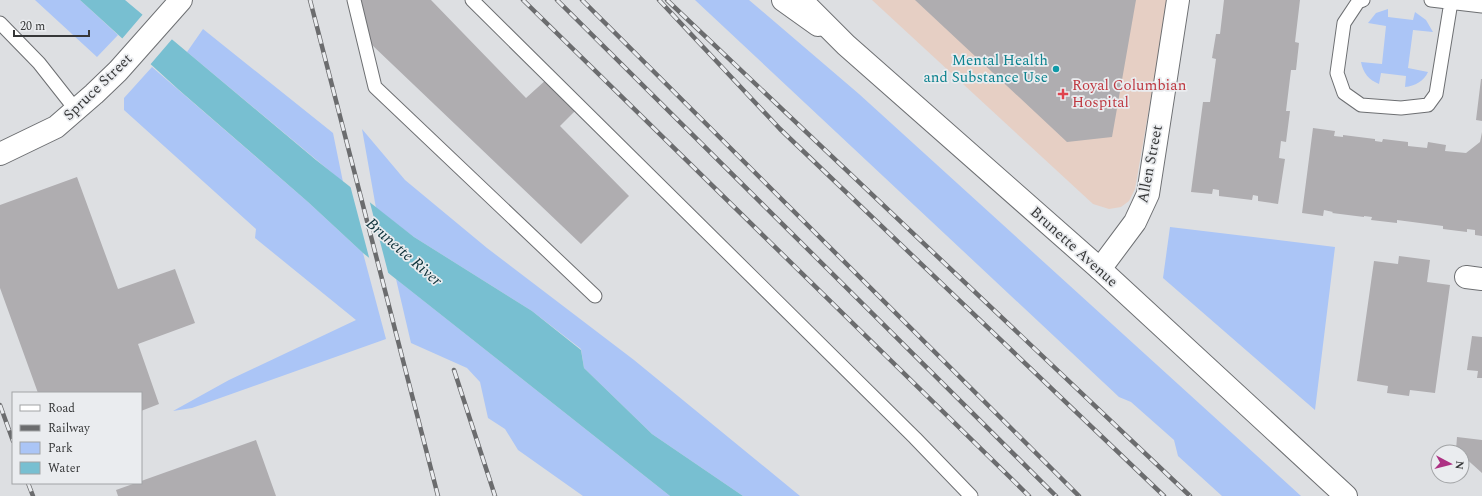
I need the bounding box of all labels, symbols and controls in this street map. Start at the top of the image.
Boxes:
scale bar [14,12,89,38]
text: 20 m [20,17,45,36]
street label: Spruce Street [58,48,138,126]
place label: Mental Health and Substance Use [924,49,1048,89]
marker: Mental Health and Substance Use [1051,64,1061,74]
place label: Royal Columbian Hospital [1072,74,1187,114]
marker: Royal Columbian Hospital [1057,88,1069,100]
street label: Allen Street [1131,123,1169,205]
street label: Brunette Avenue [1025,201,1123,293]
water label: Brunette River [361,212,448,292]
legend [12,392,142,484]
text: Road [48,399,75,418]
text: Railway [48,419,91,438]
text: Park [48,439,73,458]
north arrow [1430,444,1470,484]
text: Water [48,459,80,478]
text: N [1450,460,1468,471]

